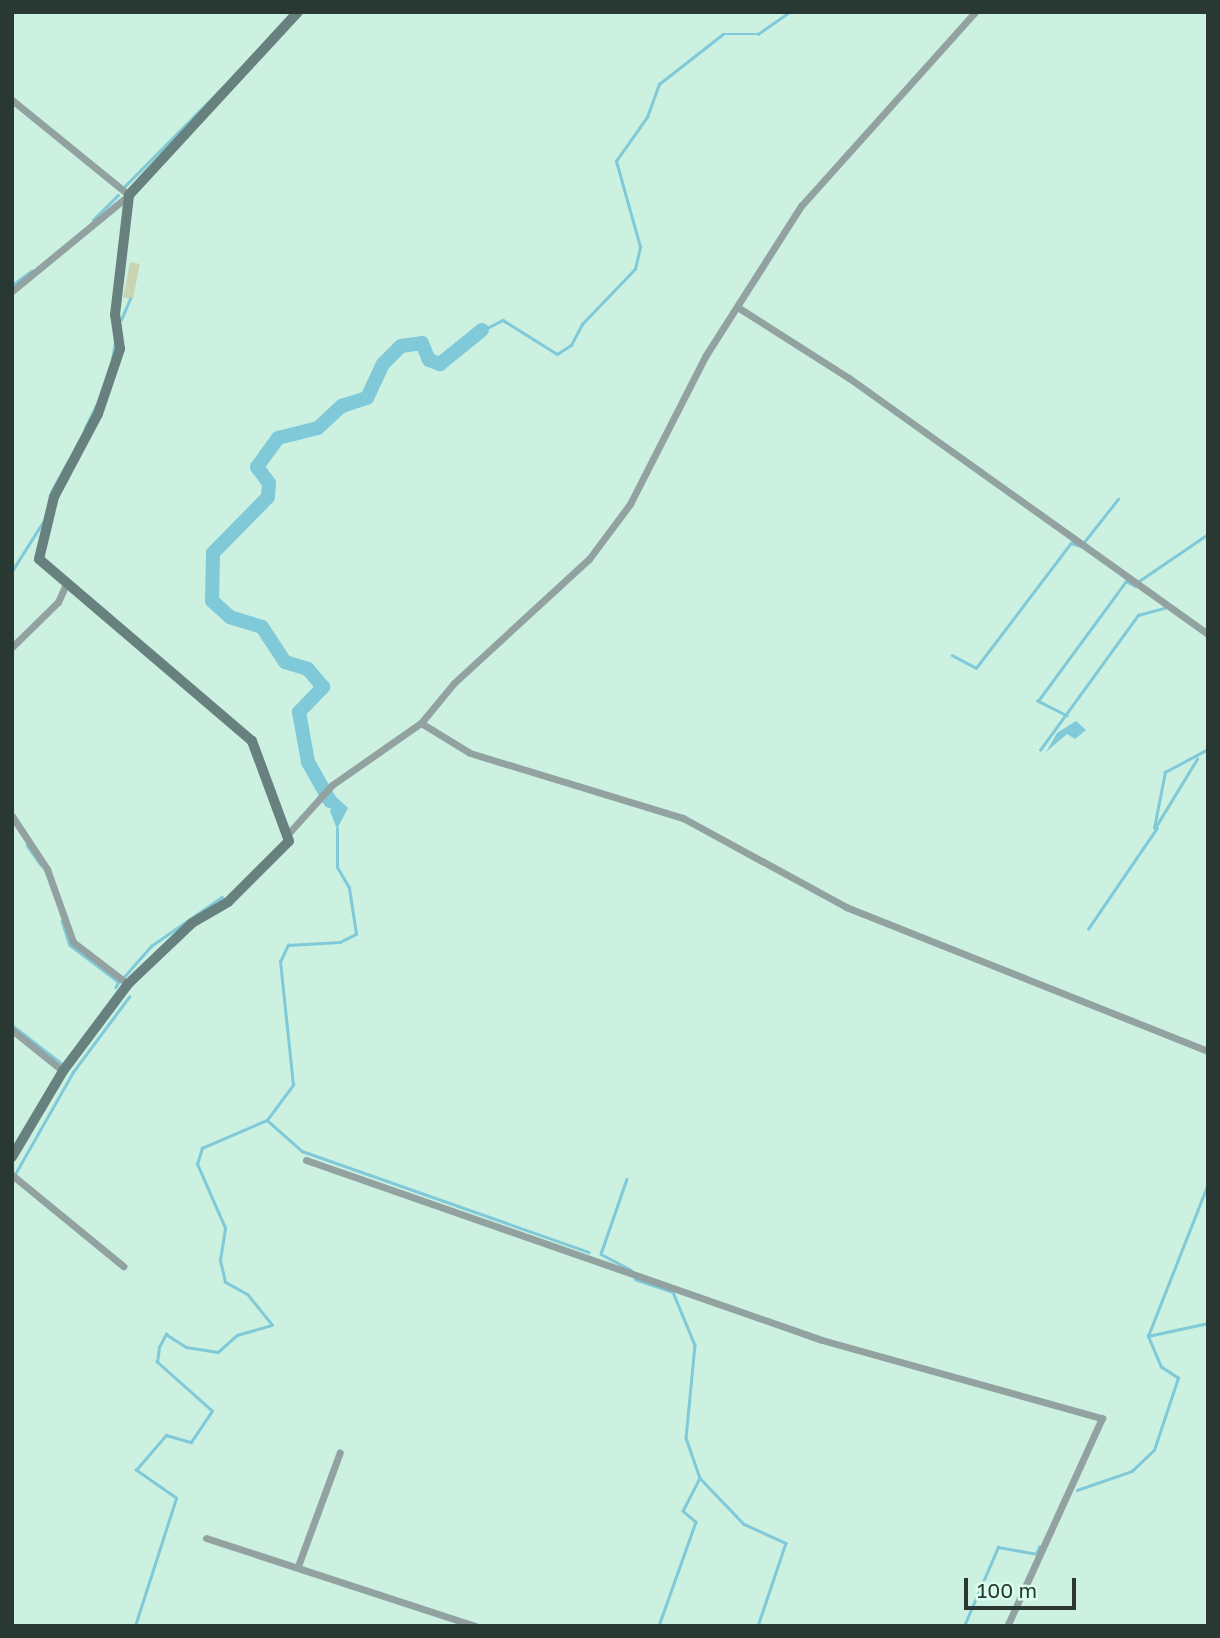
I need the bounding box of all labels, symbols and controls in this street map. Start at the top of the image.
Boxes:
scale bar [968,1564,1080,1608]
text: 100 m [977,1577,1037,1603]

